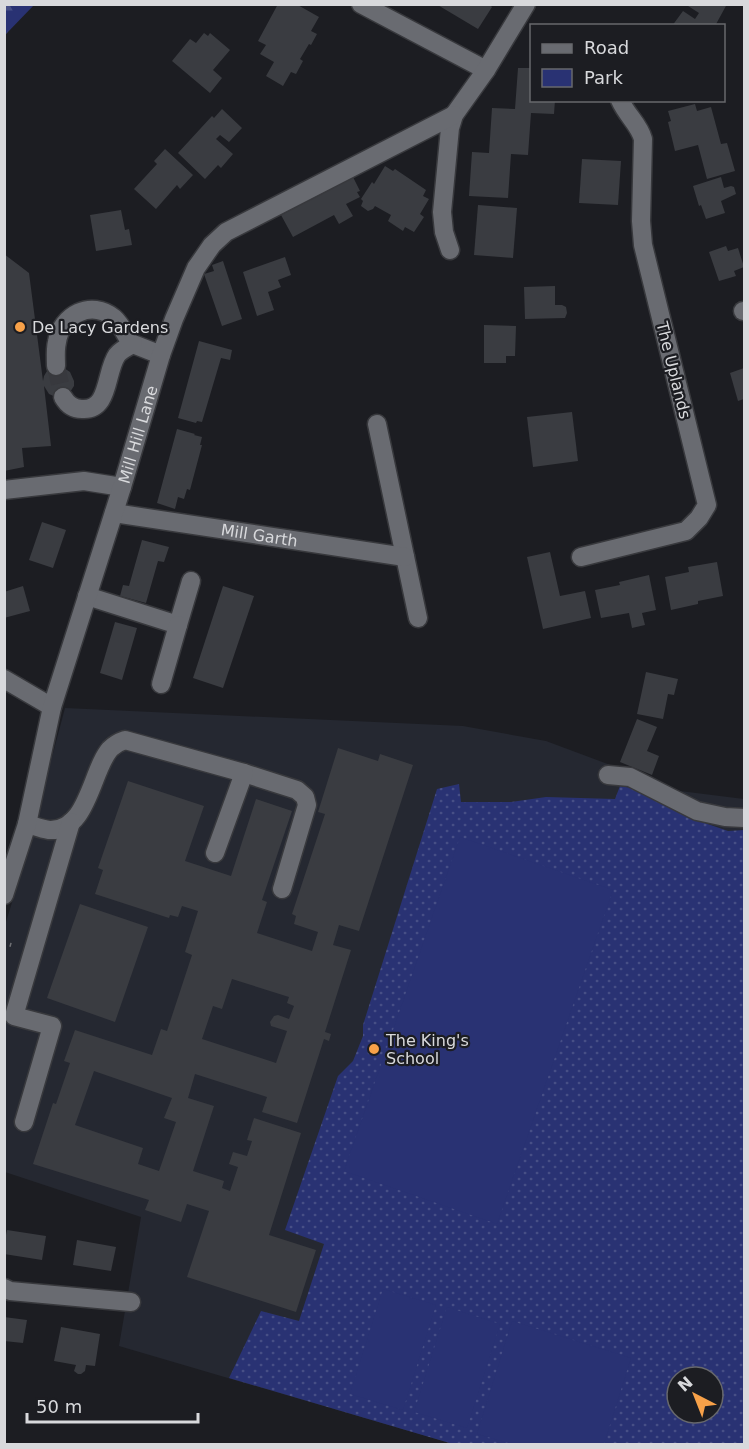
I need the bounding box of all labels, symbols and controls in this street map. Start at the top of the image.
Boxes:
legend [530,24,725,102]
text: Road [584,37,629,58]
text: Park [584,67,623,88]
place label: De Lacy Gardens [32,318,168,337]
street label: The Uplands [652,319,695,421]
marker: De Lacy Gardens [13,320,27,334]
street label: Mill Hill Lane [115,383,162,486]
street label: Mill Garth [220,520,299,551]
place label: The King's School [385,1031,469,1068]
marker: The King's School [367,1042,381,1056]
north arrow [665,1365,725,1425]
text: N [674,1373,697,1396]
scale bar [27,1386,198,1424]
text: 50 m [36,1396,82,1417]

